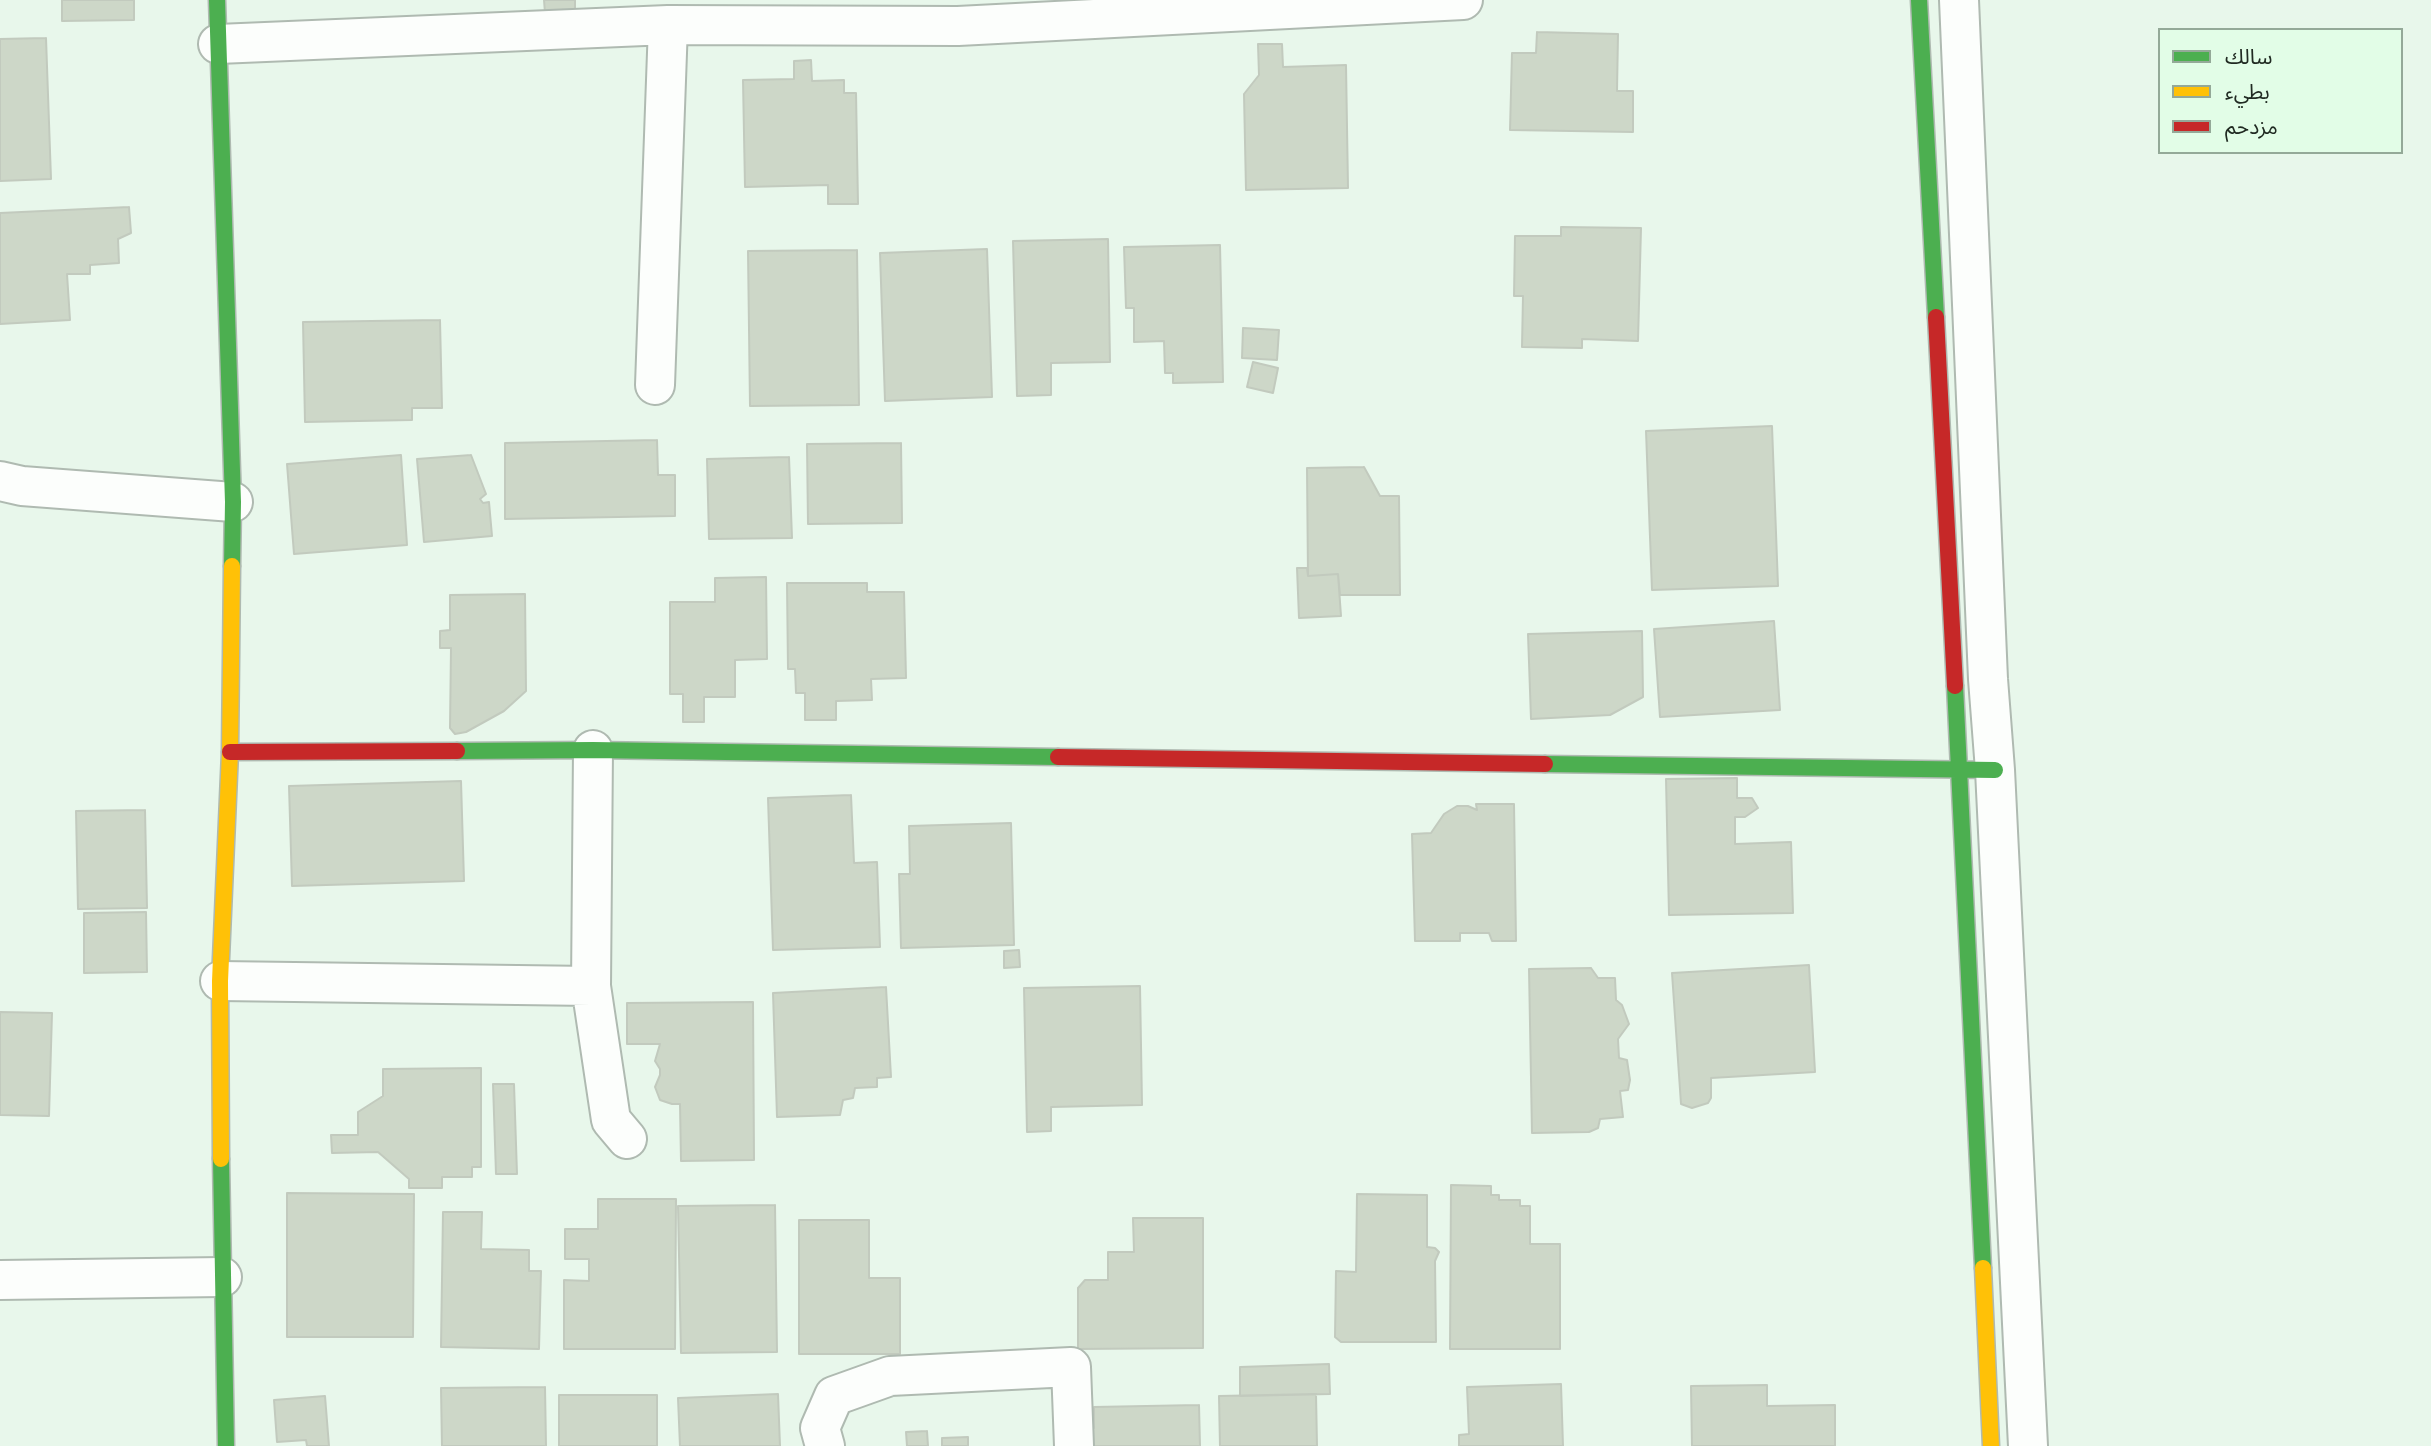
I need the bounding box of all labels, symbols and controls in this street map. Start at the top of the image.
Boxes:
legend [2158,28,2403,154]
text: سالك [2225,44,2272,69]
text: بطيء [2225,79,2270,104]
text: مزدحم [2225,114,2278,139]

